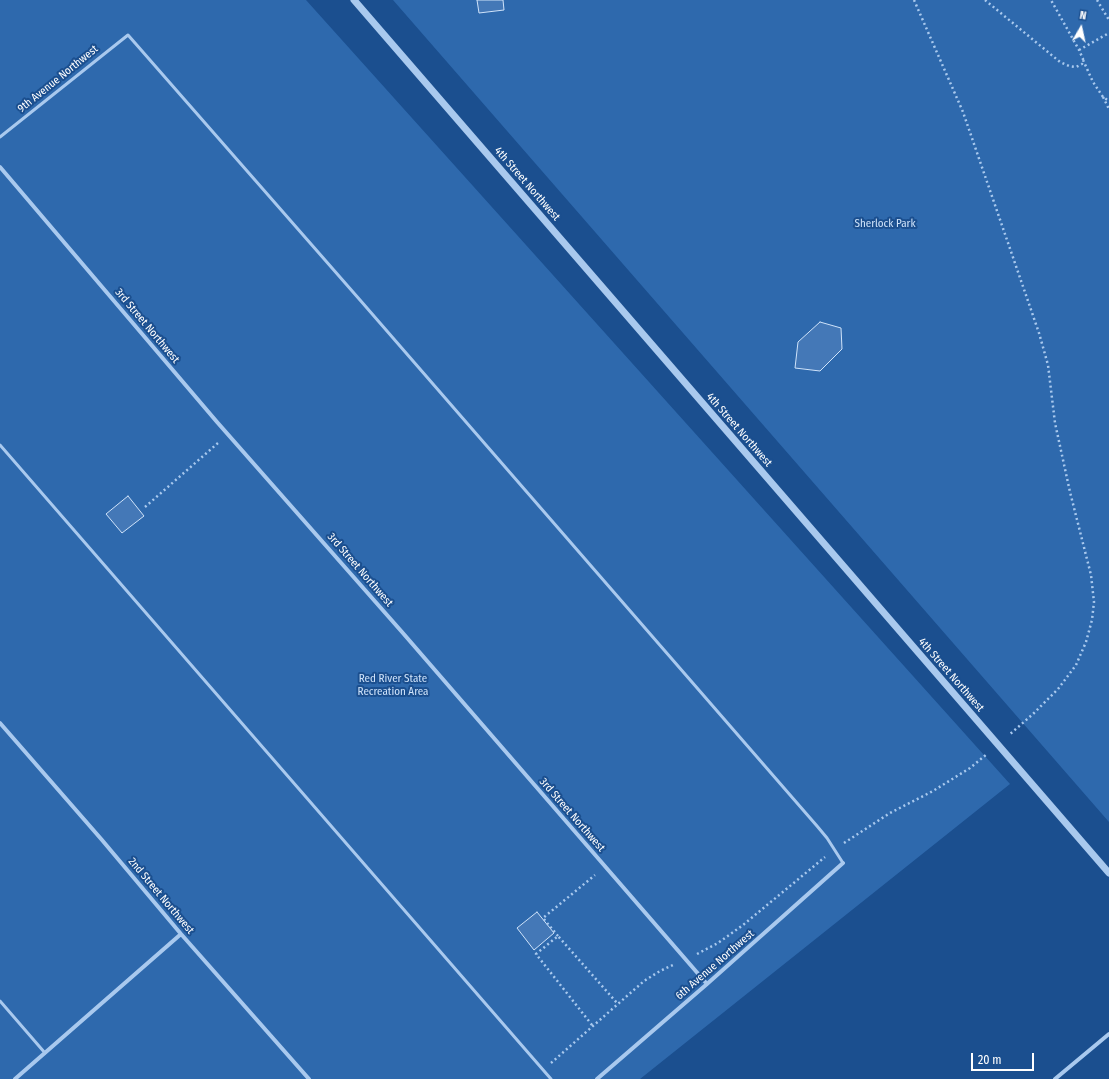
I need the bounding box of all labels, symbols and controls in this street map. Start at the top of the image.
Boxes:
north arrow [1061,8,1101,48]
text: N [1079,9,1087,23]
street label: 9th Avenue Northwest [15,43,101,115]
street label: 4th Street Northwest [491,144,563,224]
park label: Sherlock Park [854,217,916,231]
street label: 3rd Street Northwest [112,286,182,366]
street label: 4th Street Northwest [703,390,775,470]
street label: 3rd Street Northwest [324,530,396,610]
street label: 4th Street Northwest [915,635,987,715]
park label: Red River State Recreation Area [358,672,428,698]
street label: 3rd Street Northwest [536,775,608,855]
street label: 2nd Street Northwest [125,855,197,937]
street label: 6th Avenue Northwest [673,927,757,1003]
scale bar [973,1045,1036,1071]
text: 20 m [978,1053,1002,1067]

